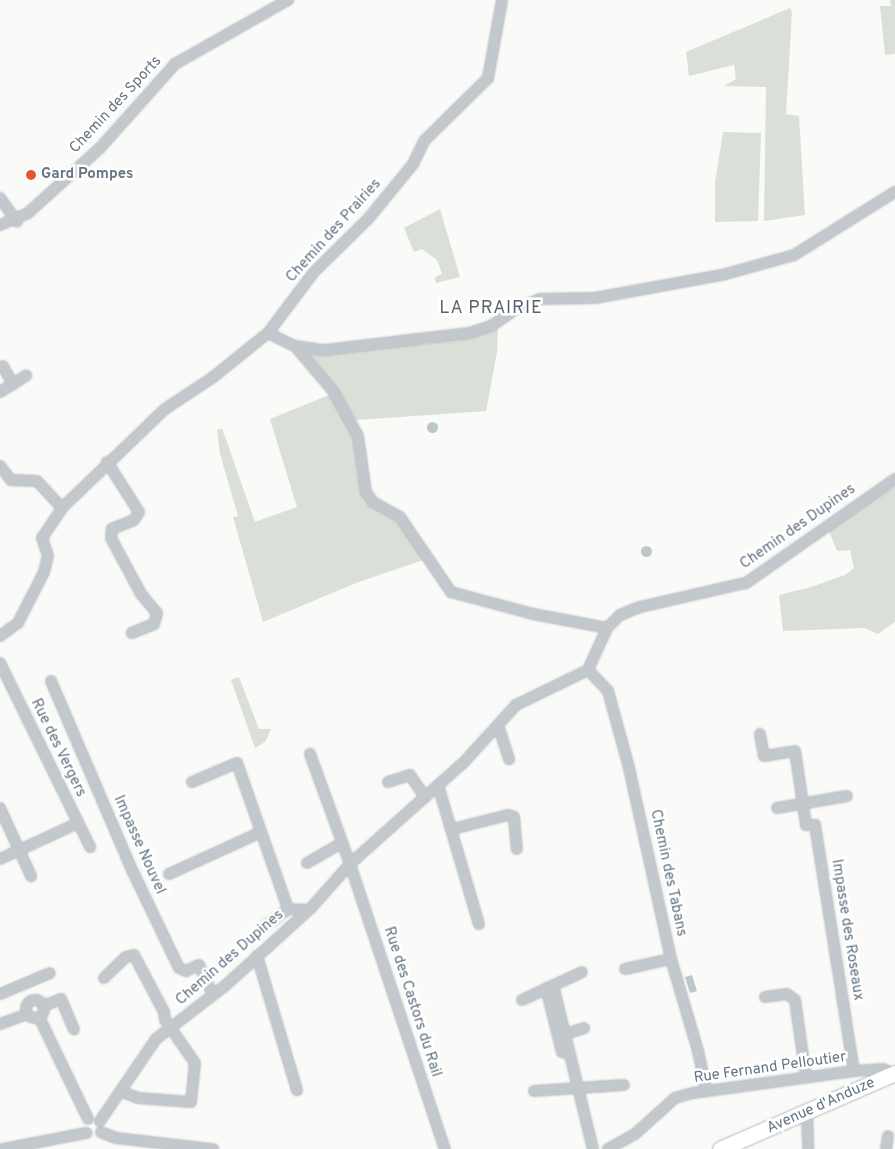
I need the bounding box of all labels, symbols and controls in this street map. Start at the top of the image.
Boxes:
street label: Chemin des Sports [66,53,166,157]
place label: Gard Pompes [41,166,133,184]
marker: Gard Pompes [25,169,37,181]
street label: Chemin des Prairies [283,175,385,287]
district label: LA PRAIRIE [438,298,544,320]
street label: Chemin des Dupines [737,480,859,574]
street label: Rue des Vergers [26,696,90,800]
street label: Impasse Nouvel [109,793,169,897]
street label: Chemin des Tabans [646,808,690,938]
street label: Impasse des Roseaux [827,858,867,1002]
street label: Chemin des Dupines [173,906,287,1010]
street label: Rue des Castors du Rail [379,925,445,1079]
street label: Rue Fernand Pelloutier [693,1048,847,1088]
street label: Avenue d'Anduze [764,1074,878,1138]

